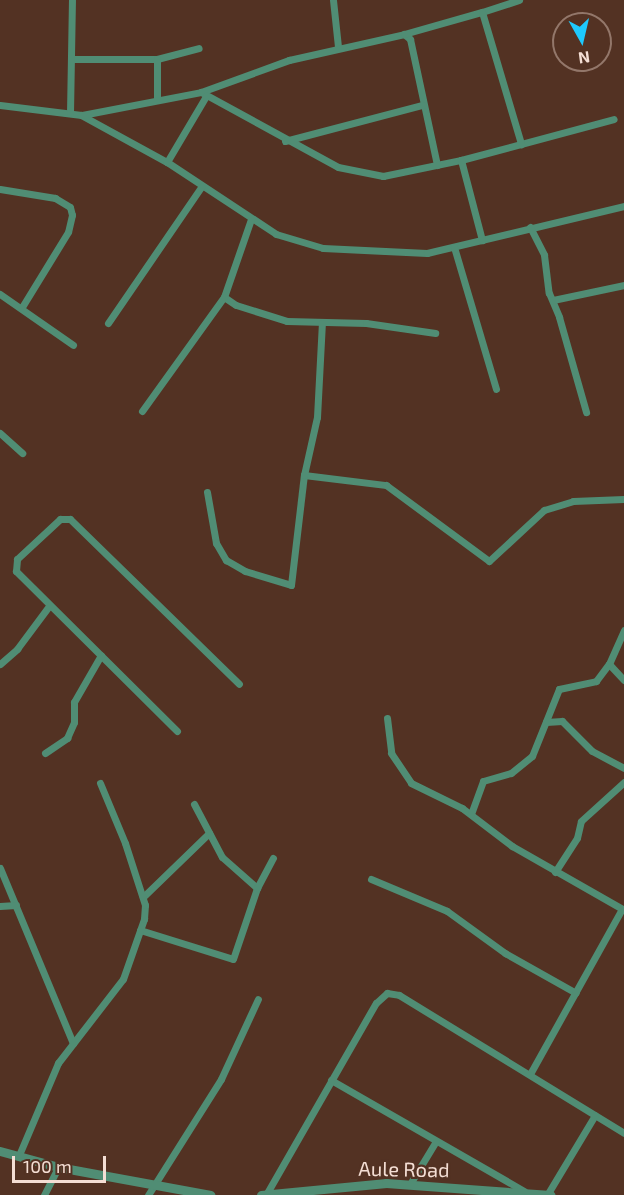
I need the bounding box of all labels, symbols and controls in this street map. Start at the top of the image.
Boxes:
north arrow [552,12,612,72]
text: N [577,48,591,69]
scale bar [15,1144,110,1182]
text: 100 m [23,1155,72,1177]
street label: Aule Road [358,1156,450,1182]

